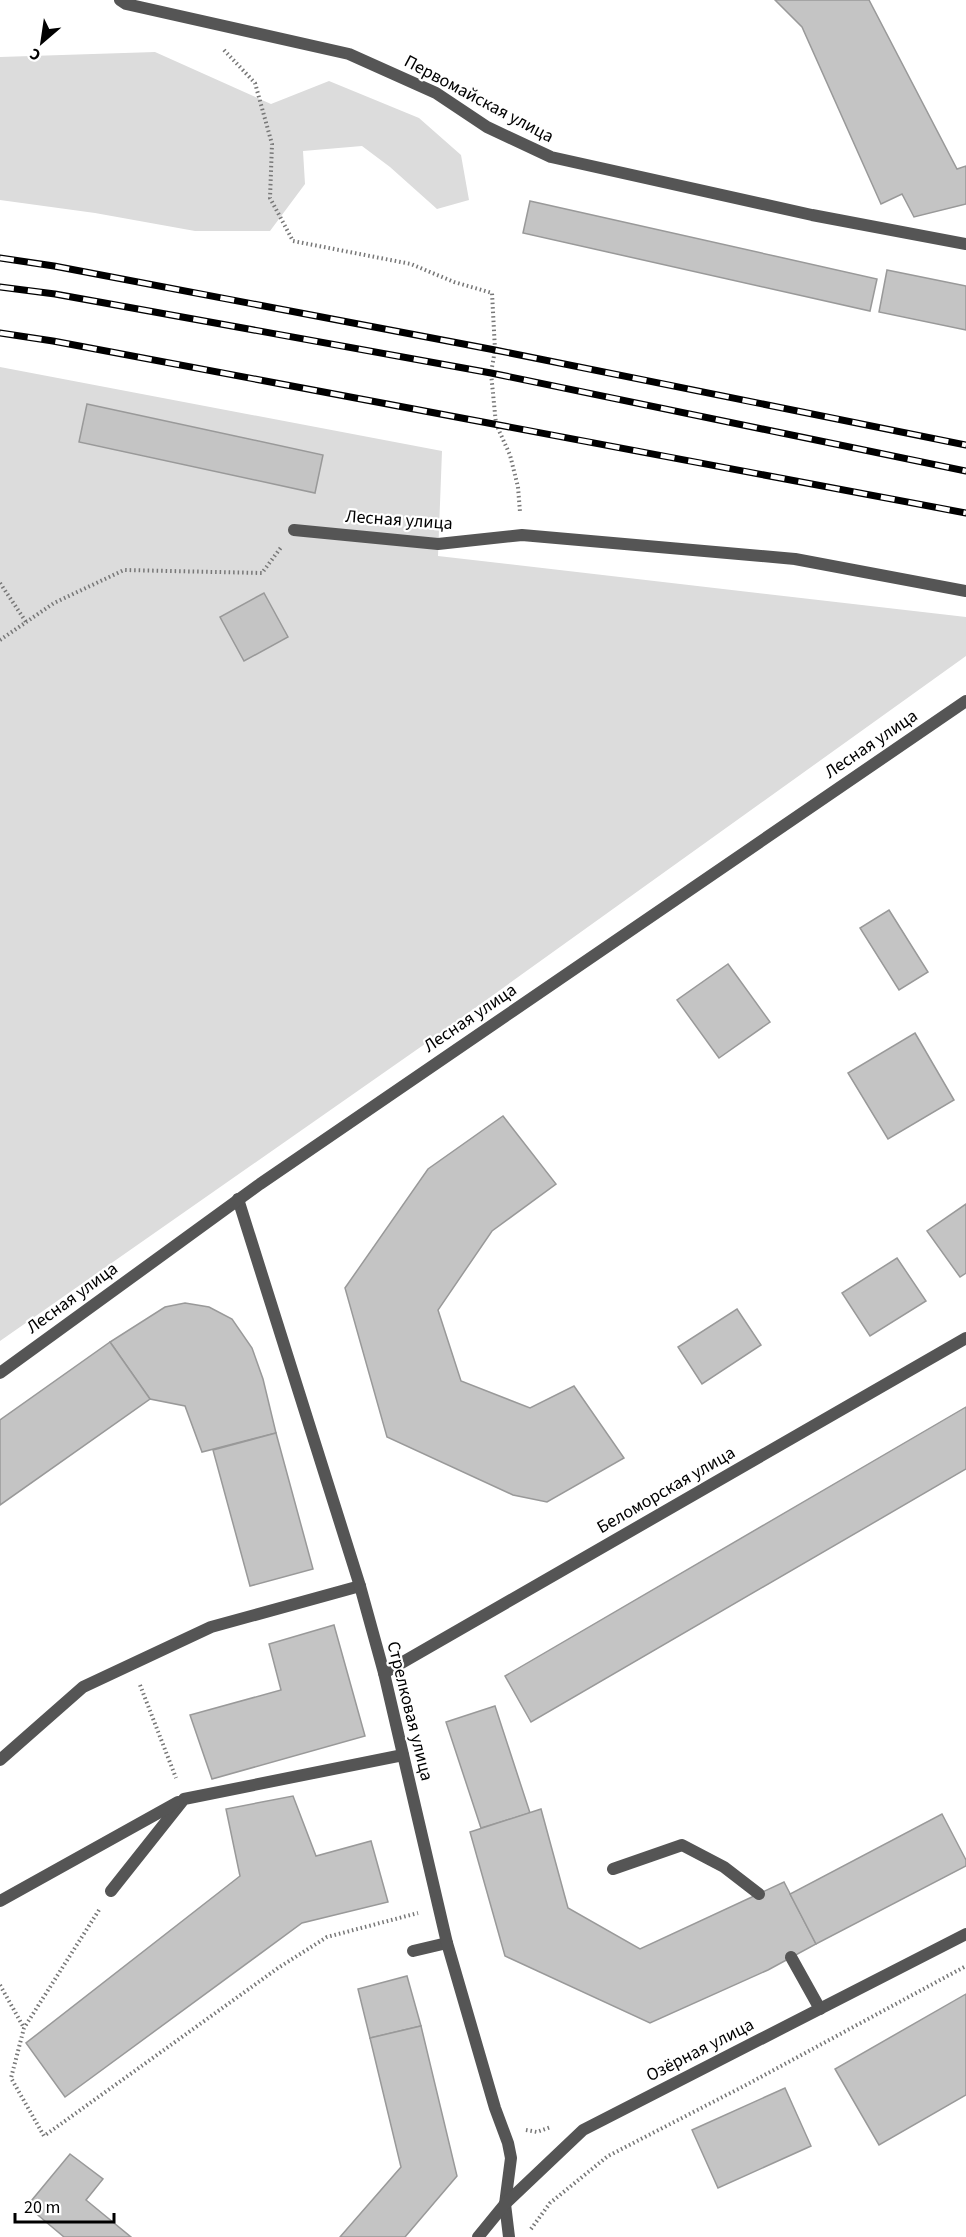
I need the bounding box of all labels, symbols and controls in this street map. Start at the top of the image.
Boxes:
north arrow [12,12,72,72]
text: С [26,42,45,66]
street label: Первомайская улица [400,49,558,149]
street label: Лесная улица [344,504,454,536]
street label: Лесная улица [819,704,923,784]
street label: Лесная улица [418,978,522,1058]
street label: Лесная улица [21,1256,123,1340]
street label: Беломорская улица [592,1440,740,1540]
street label: Стрелковая улица [381,1639,439,1783]
street label: Озёрная улица [642,2012,758,2088]
scale bar [15,2186,114,2224]
text: 20 m [24,2195,60,2220]

